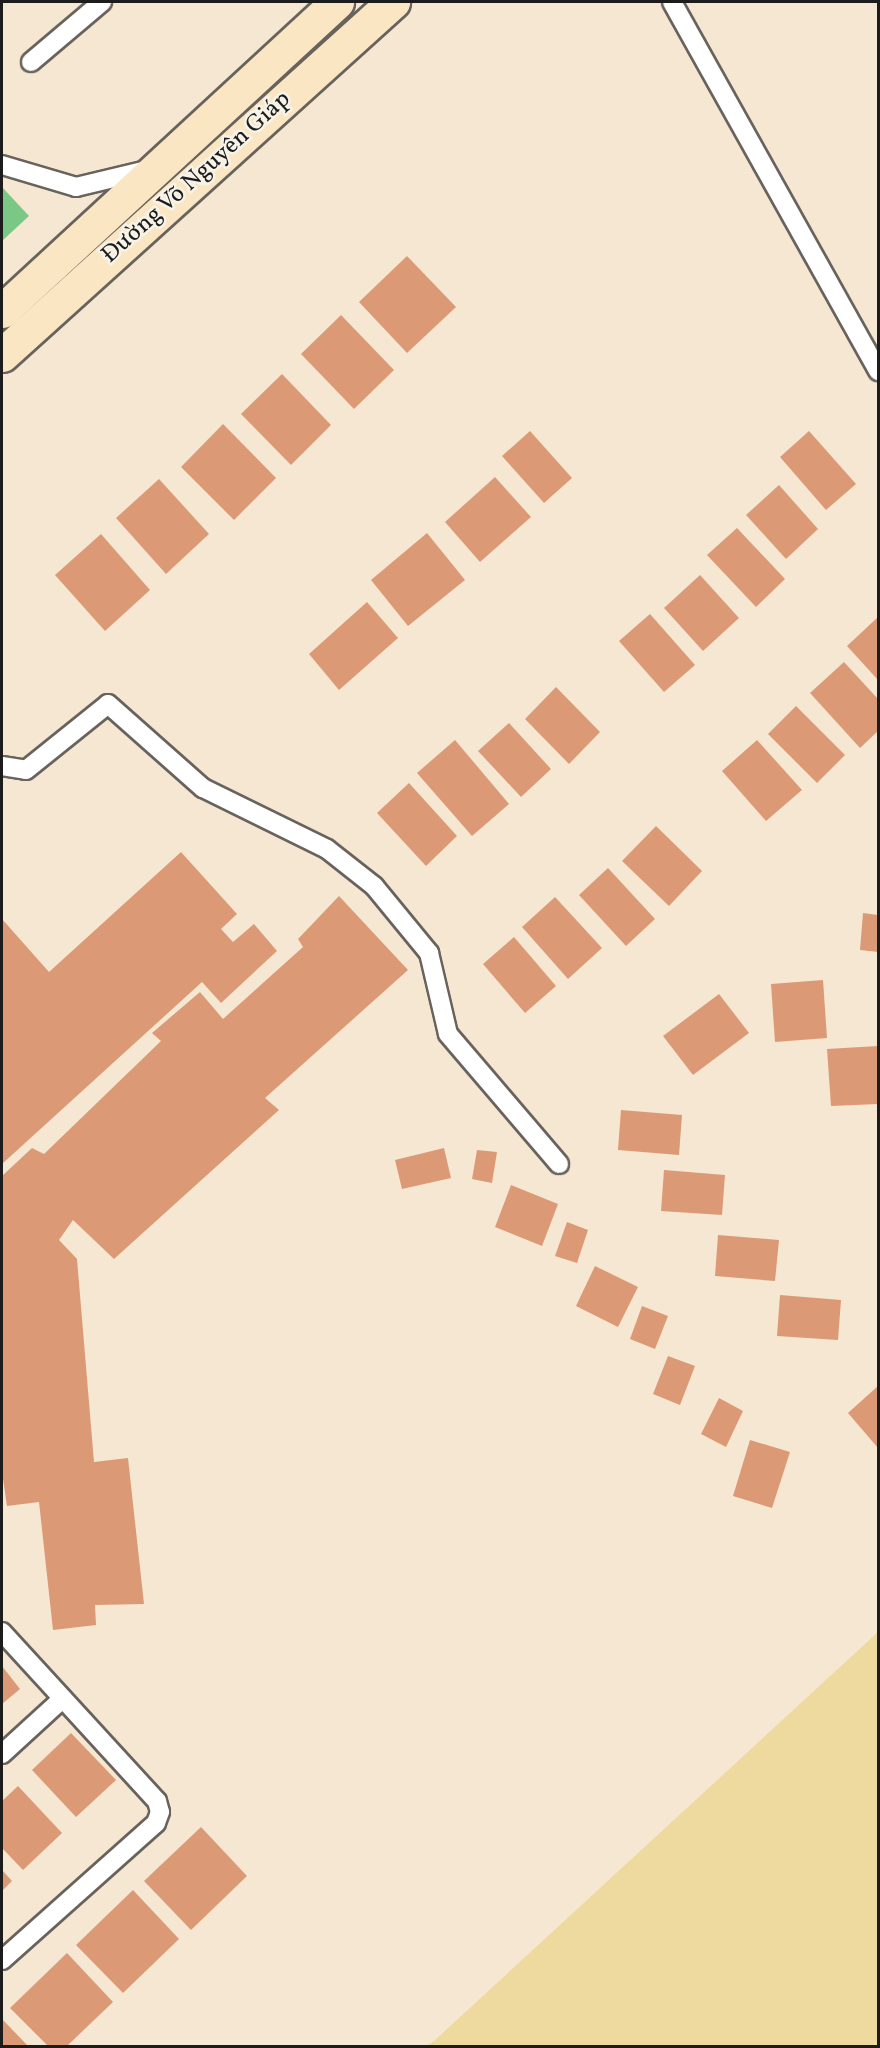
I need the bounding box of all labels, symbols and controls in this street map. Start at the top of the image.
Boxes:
street label: Đường Võ Nguyên Giáp [96,85,298,271]

